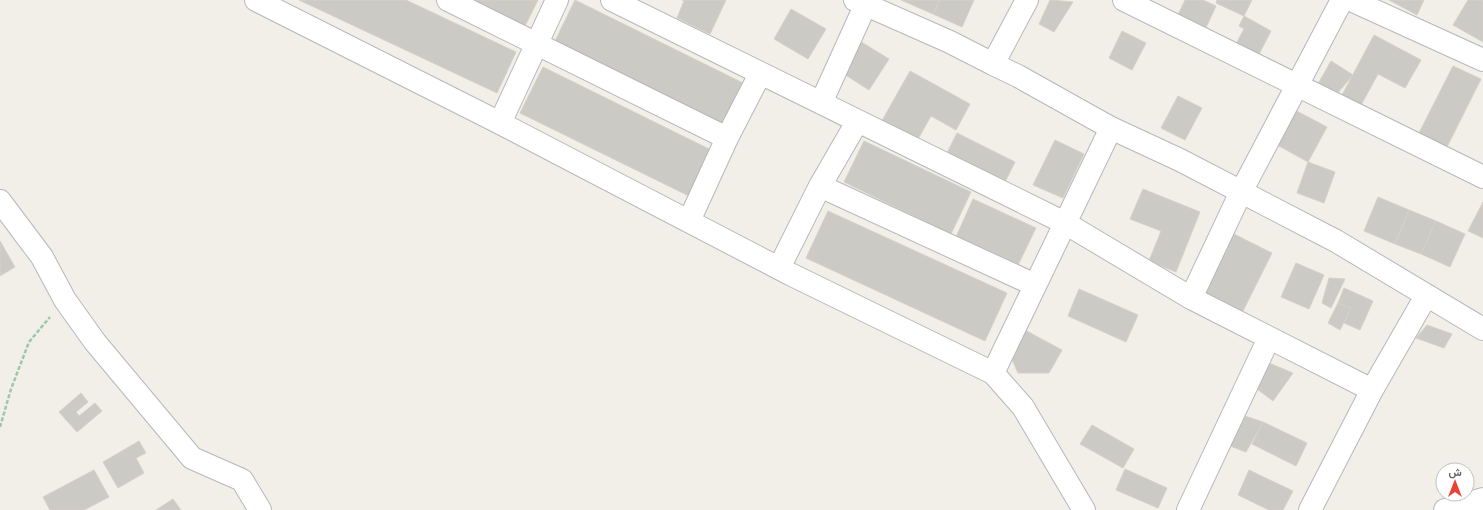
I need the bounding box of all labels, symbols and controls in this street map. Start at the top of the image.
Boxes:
north arrow [1435,462,1475,502]
text: ش [1448,466,1462,480]

